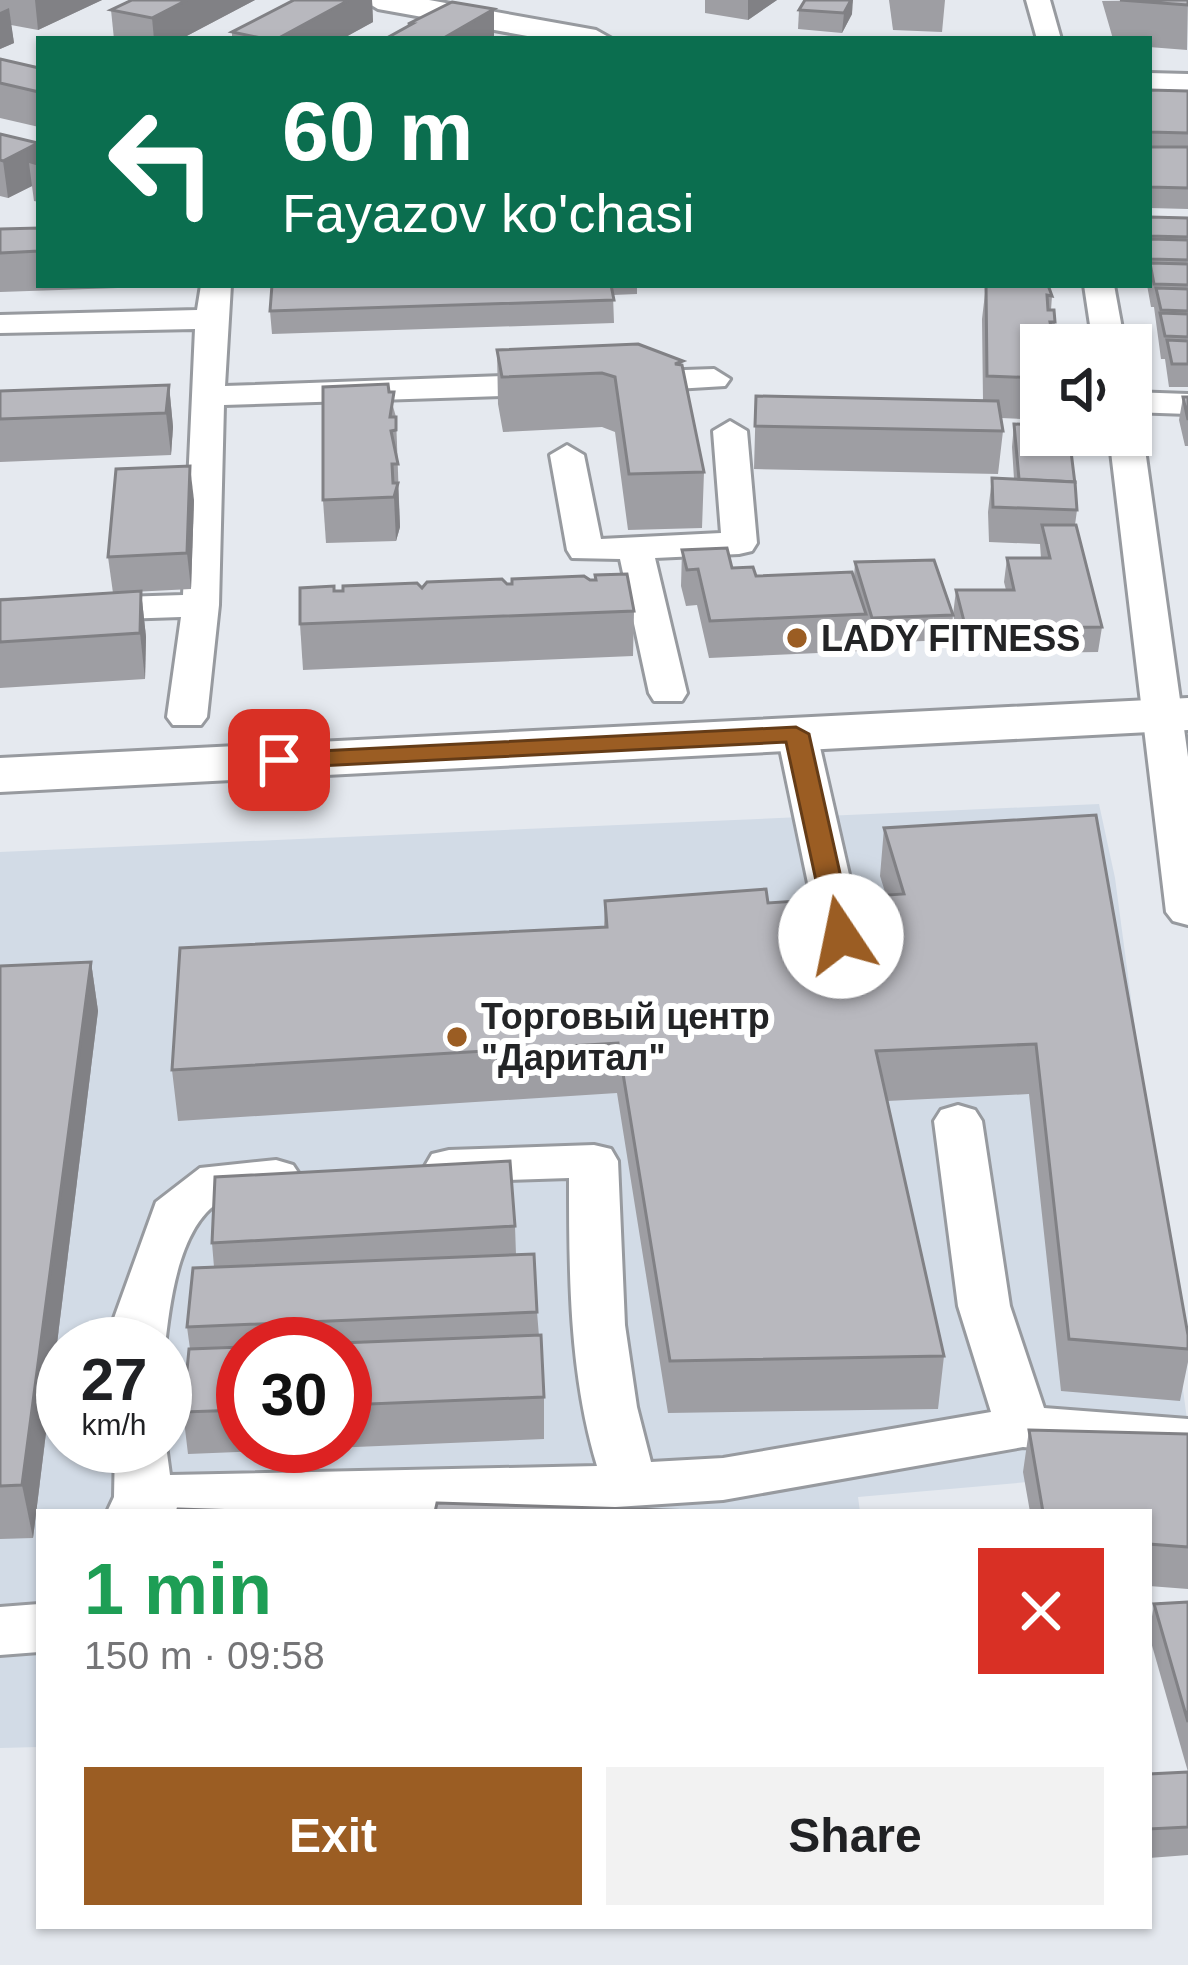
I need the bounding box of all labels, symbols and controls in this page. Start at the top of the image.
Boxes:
icon: left [84,84,240,240]
text: 60 m [282,84,473,178]
text: Fayazov ko'chasi [282,183,695,243]
map controls [1020,324,1152,456]
button: sound [1020,324,1152,456]
place label: LADY FITNESS [821,618,1080,659]
marker: LADY FITNESS [784,625,810,651]
pin [228,709,330,811]
icon: arrive [246,727,312,793]
position arrow [778,873,904,999]
place label: Торговый центр "Даритал" [481,996,770,1078]
marker: Торговый центр "Даритал" [444,1024,470,1050]
speed limit sign: 30 [216,1317,372,1473]
text: 27 [81,1346,147,1413]
text: km/h [81,1408,147,1441]
button: close [978,1548,1104,1674]
text: 1 min [84,1549,272,1629]
text: 150 m · 09:58 [84,1634,325,1677]
button: Exit [84,1767,582,1905]
button: Share [606,1767,1104,1905]

